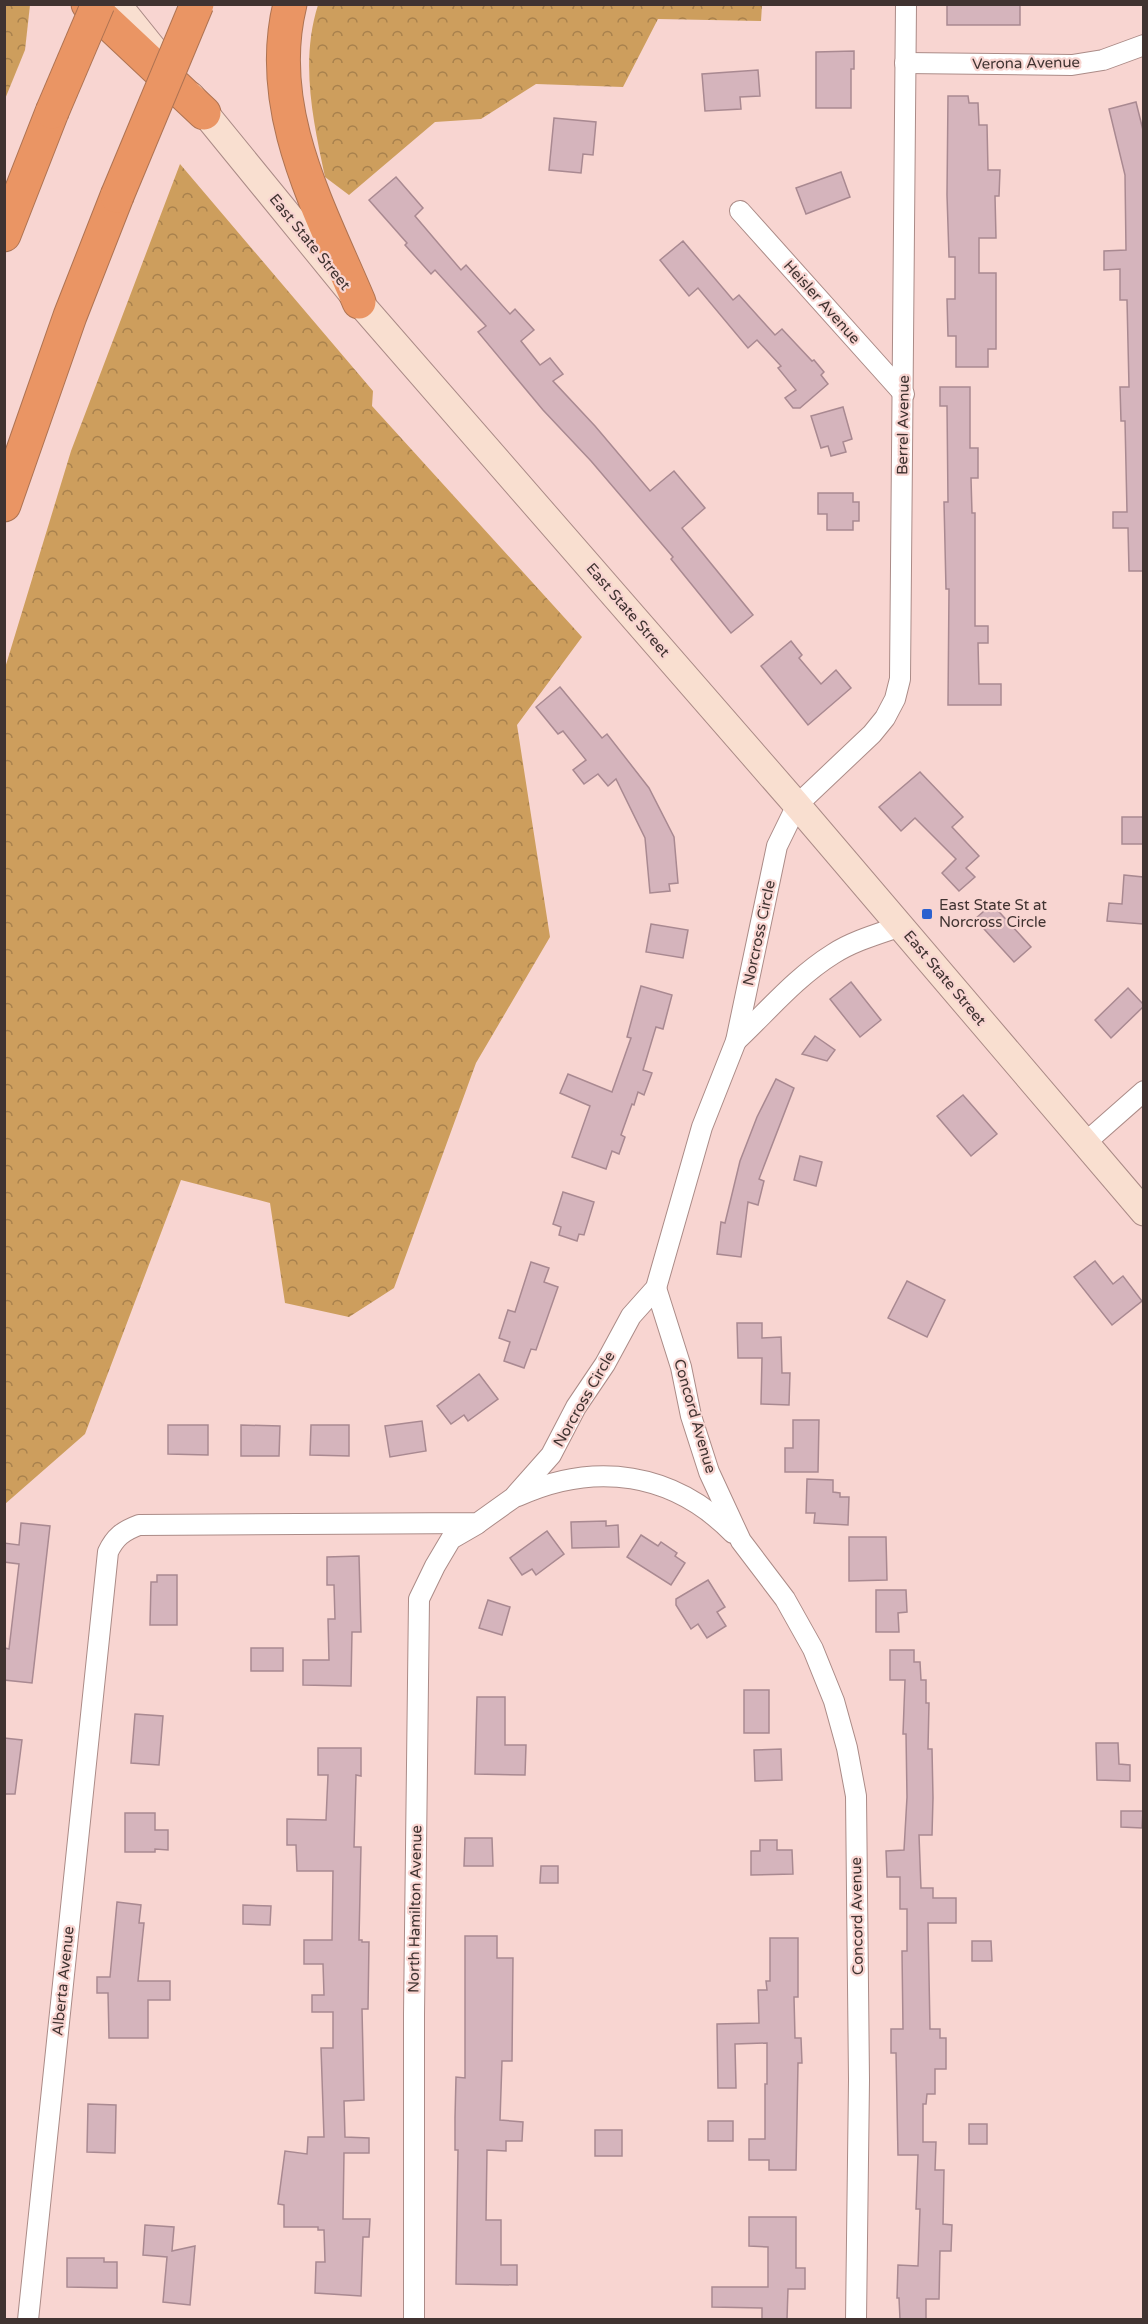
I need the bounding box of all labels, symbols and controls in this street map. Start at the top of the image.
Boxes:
street label: Verona Avenue [972,53,1080,73]
street label: East State Street [266,190,354,294]
street label: Heisler Avenue [780,257,864,347]
street label: Berrel Avenue [893,375,913,475]
street label: East State Street [582,559,674,661]
street label: Norcross Circle [739,879,779,987]
place label: East State St at Norcross Circle [939,896,1047,931]
marker: East State St at Norcross Circle [920,907,934,921]
street label: East State Street [900,927,990,1029]
street label: Norcross Circle [549,1348,619,1450]
street label: Concord Avenue [670,1357,720,1475]
street label: North Hamilton Avenue [405,1825,425,1993]
street label: Concord Avenue [847,1857,867,1975]
street label: Alberta Avenue [48,1925,78,2037]

